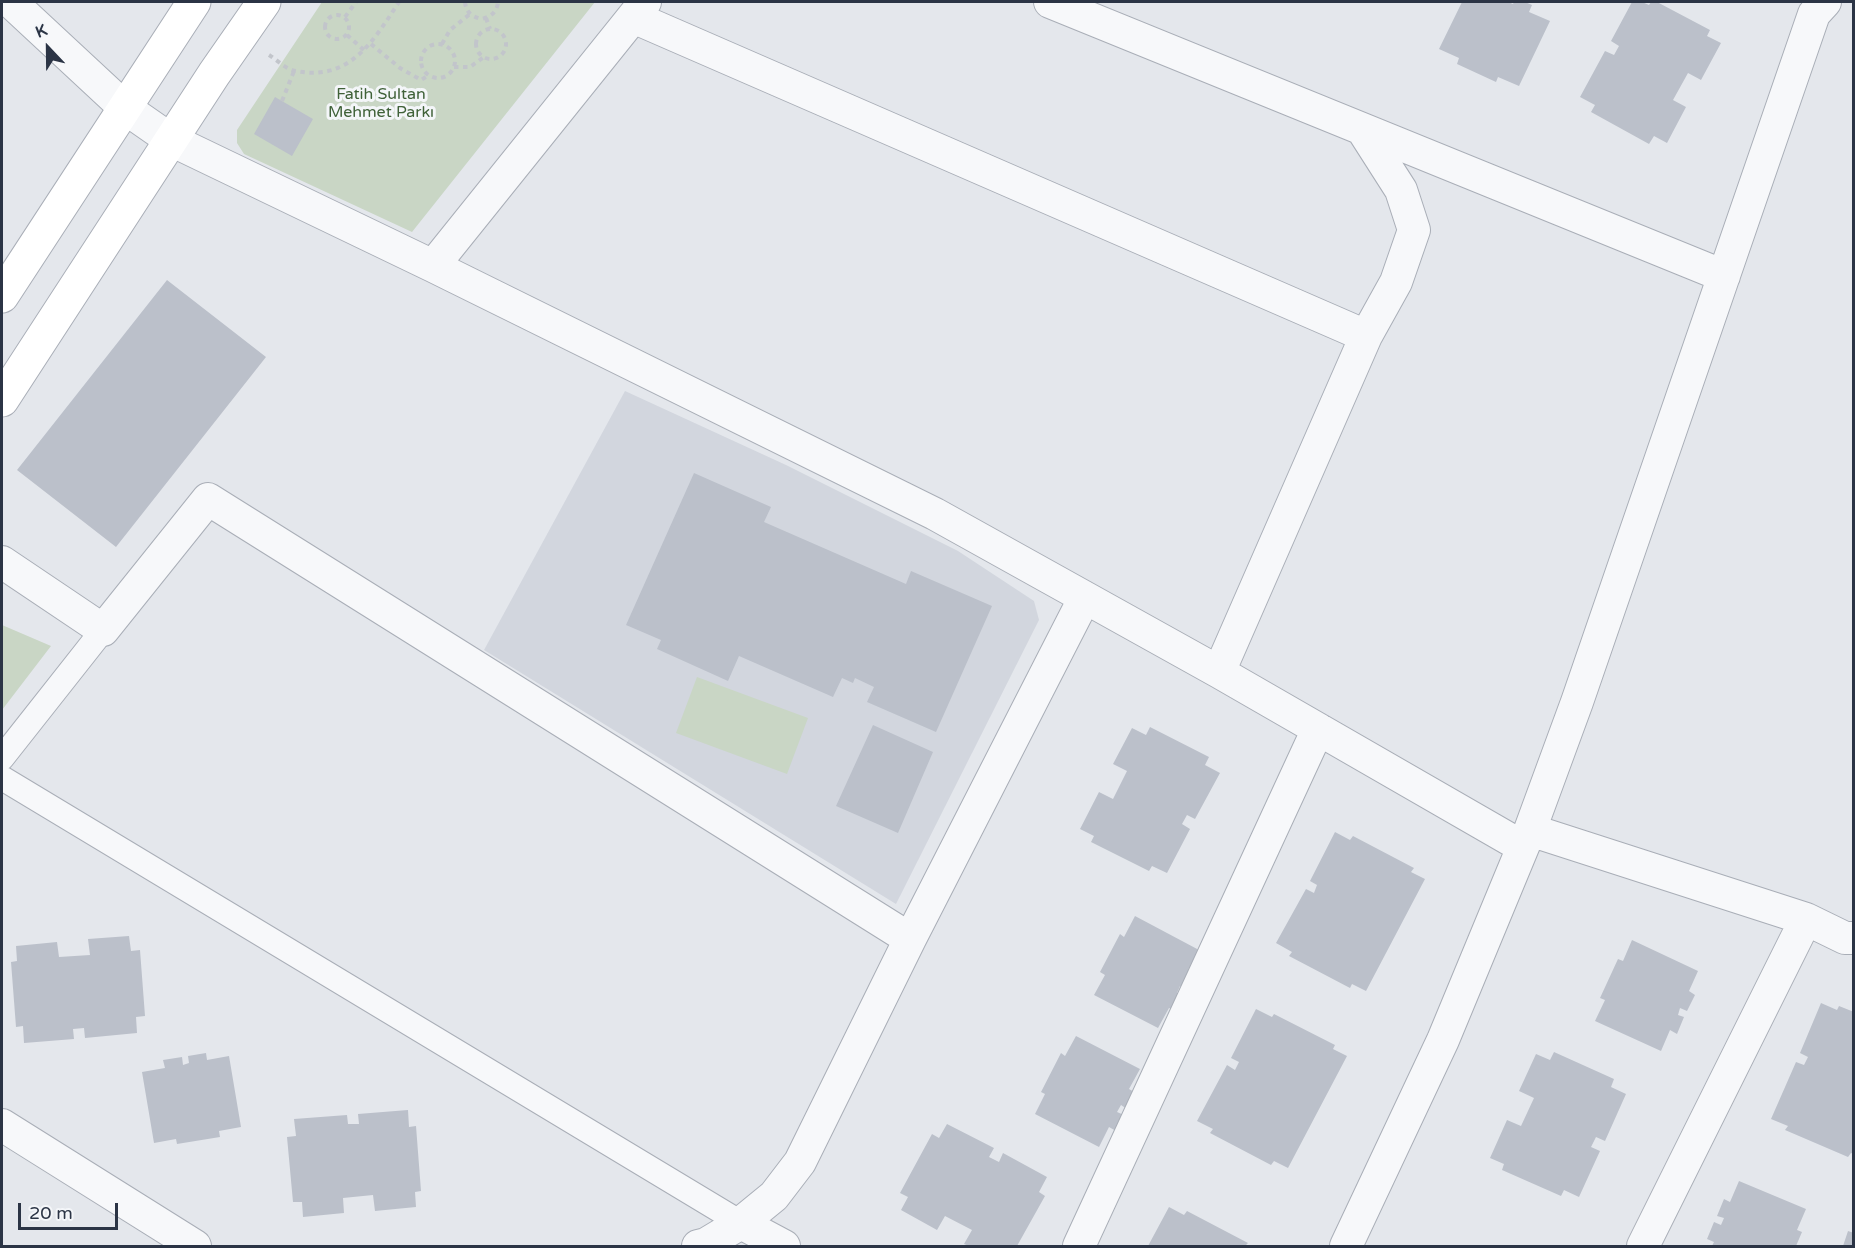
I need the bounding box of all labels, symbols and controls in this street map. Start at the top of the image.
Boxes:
north arrow [18,18,78,78]
text: K [33,20,50,43]
park label: Fatih Sultan Mehmet Parkı [328,85,434,123]
scale bar [21,1191,122,1229]
text: 20 m [29,1202,73,1224]

